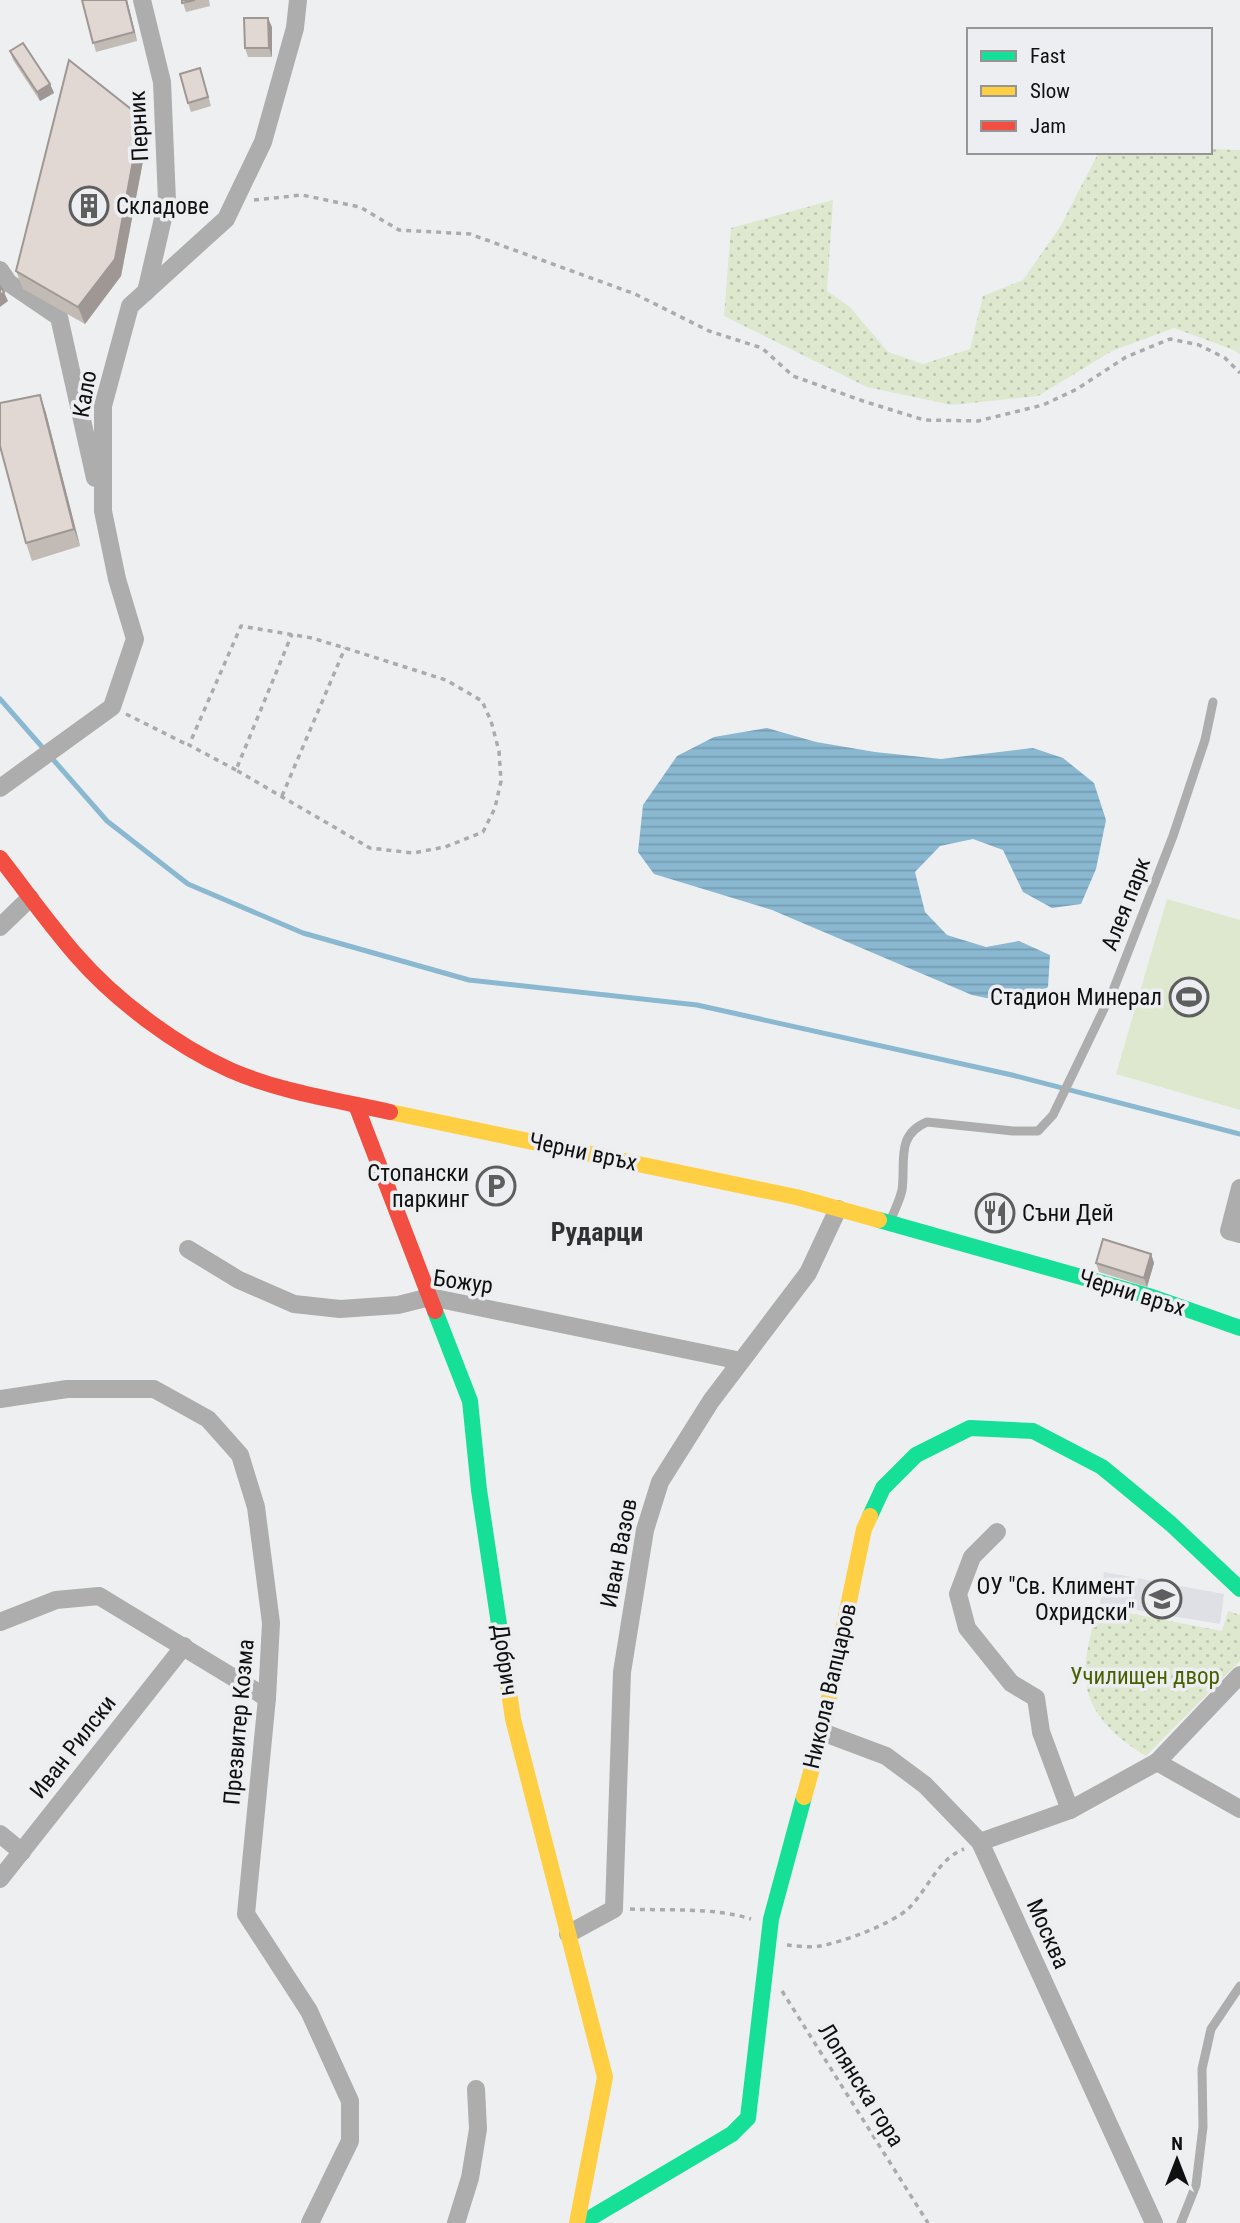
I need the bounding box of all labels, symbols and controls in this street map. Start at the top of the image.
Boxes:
legend [967,28,1212,154]
text: Fast [1030,44,1066,68]
text: Slow [1030,79,1070,103]
street label: Перник [124,90,154,162]
text: Jam [1030,114,1066,138]
building icon: Складове [68,185,110,227]
place label: Складове [116,193,209,220]
street label: Кало [68,368,102,420]
street label: Алея парк [1096,854,1156,954]
sports icon: Стадион Минерал [1168,976,1210,1018]
place label: Стадион Минерал [990,984,1162,1011]
street label: Черни връх [526,1127,640,1177]
place label: Стопански паркинг [367,1160,469,1213]
parking icon: Стопански паркинг [475,1165,517,1207]
restaurant icon: Съни Дей [974,1192,1016,1234]
place label: Съни Дей [1022,1200,1114,1227]
district label: Рударци [551,1217,643,1247]
street label: Божур [431,1264,495,1300]
street label: Черни връх [1076,1264,1188,1322]
street label: Иван Вазов [595,1496,643,1610]
place label: ОУ "Св. Климент Охридски" [977,1573,1135,1626]
school or university icon: ОУ "Св. Климент Охридски" [1141,1578,1183,1620]
street label: Никола Вапцаров [798,1601,862,1771]
street label: Добрич [487,1623,523,1697]
street label: Презвитер Козма [218,1638,260,1806]
park label: Училищен двор [1070,1663,1220,1690]
street label: Иван Рилски [24,1690,122,1804]
street label: Москва [1021,1895,1075,1973]
street label: Лопянска гора [812,2018,910,2152]
north arrow [1142,2125,1212,2195]
text: N [1171,2132,1183,2155]

